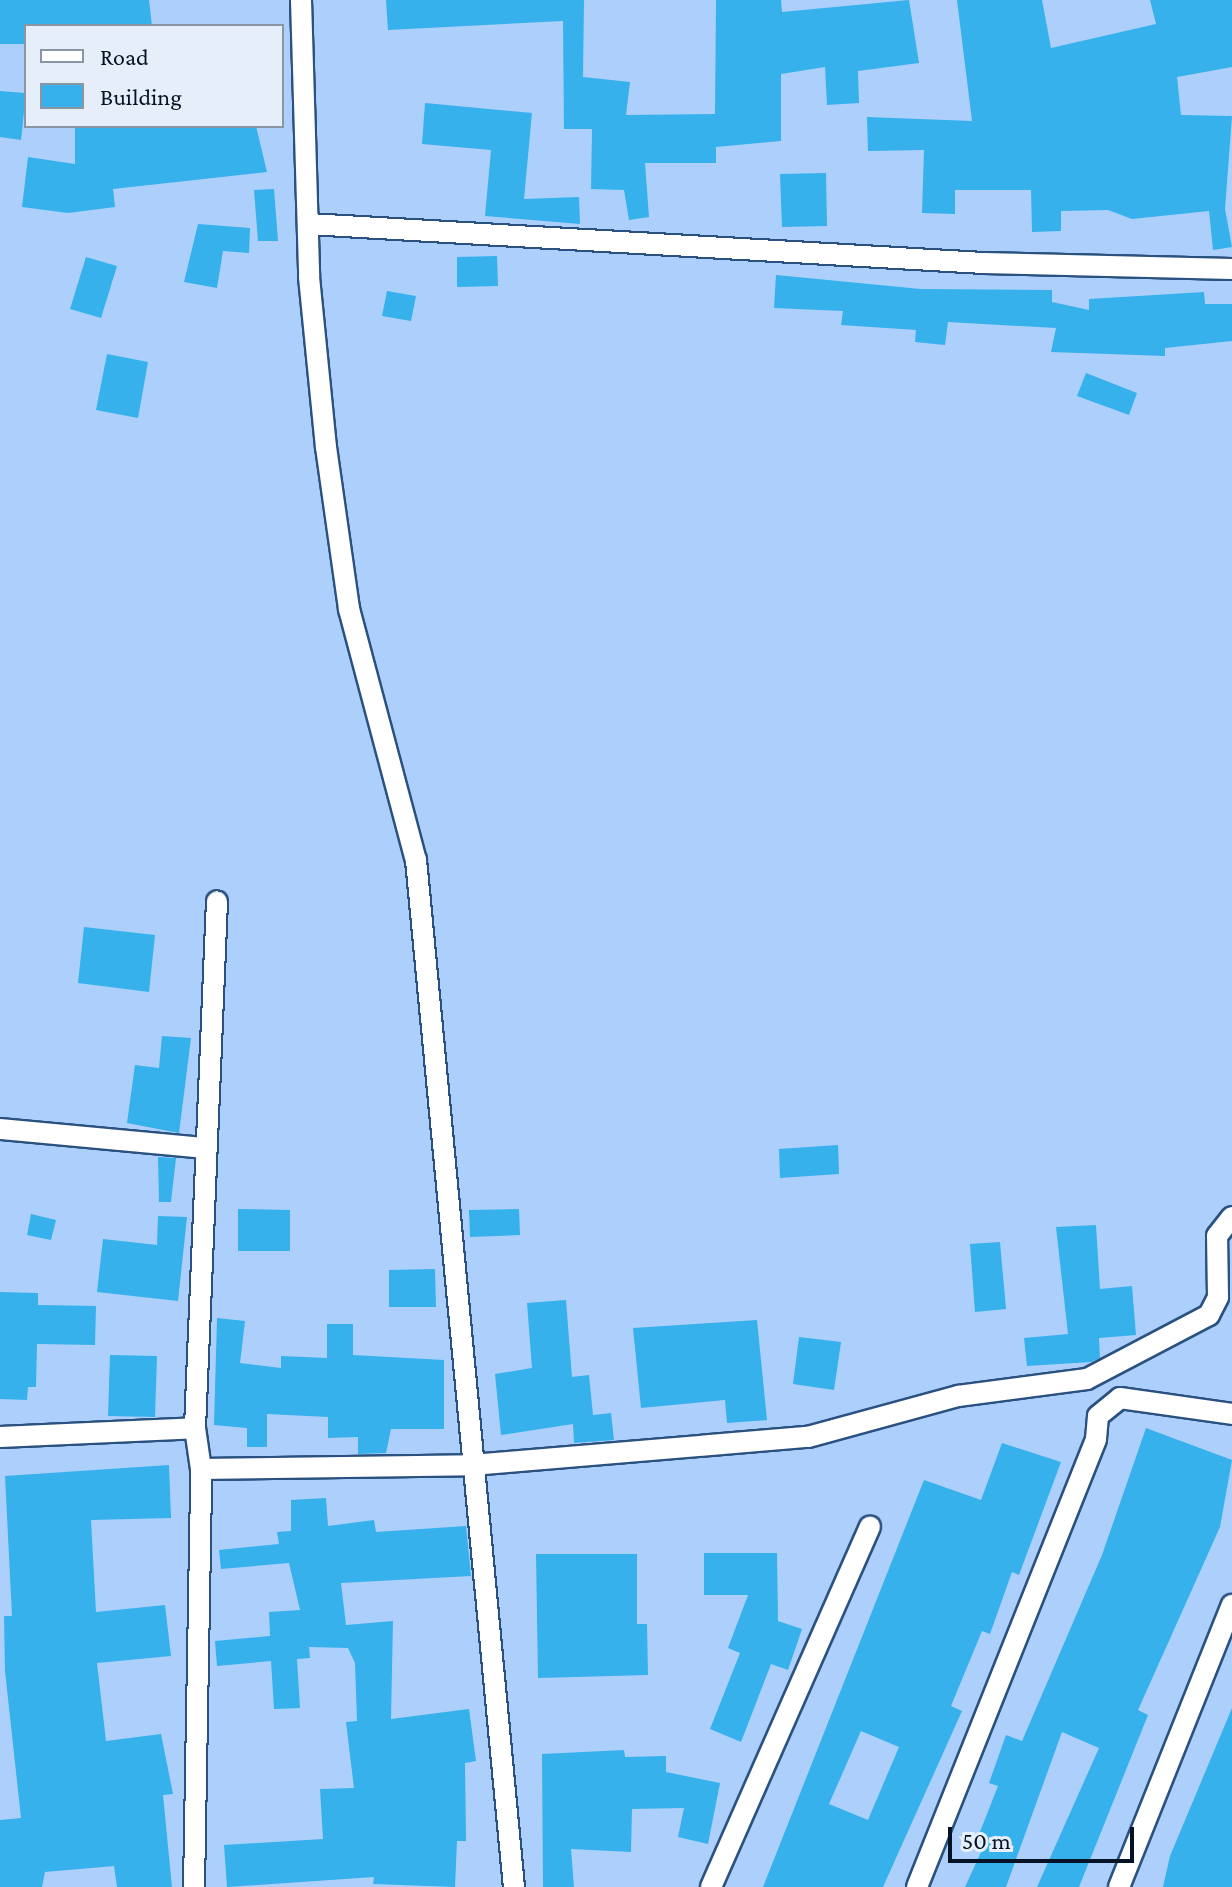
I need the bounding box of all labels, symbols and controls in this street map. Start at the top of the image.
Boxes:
legend [24,24,284,128]
text: Road [100,43,149,70]
text: Building [100,83,182,110]
scale bar [952,1811,1138,1861]
text: 50 m [962,1827,1011,1854]

